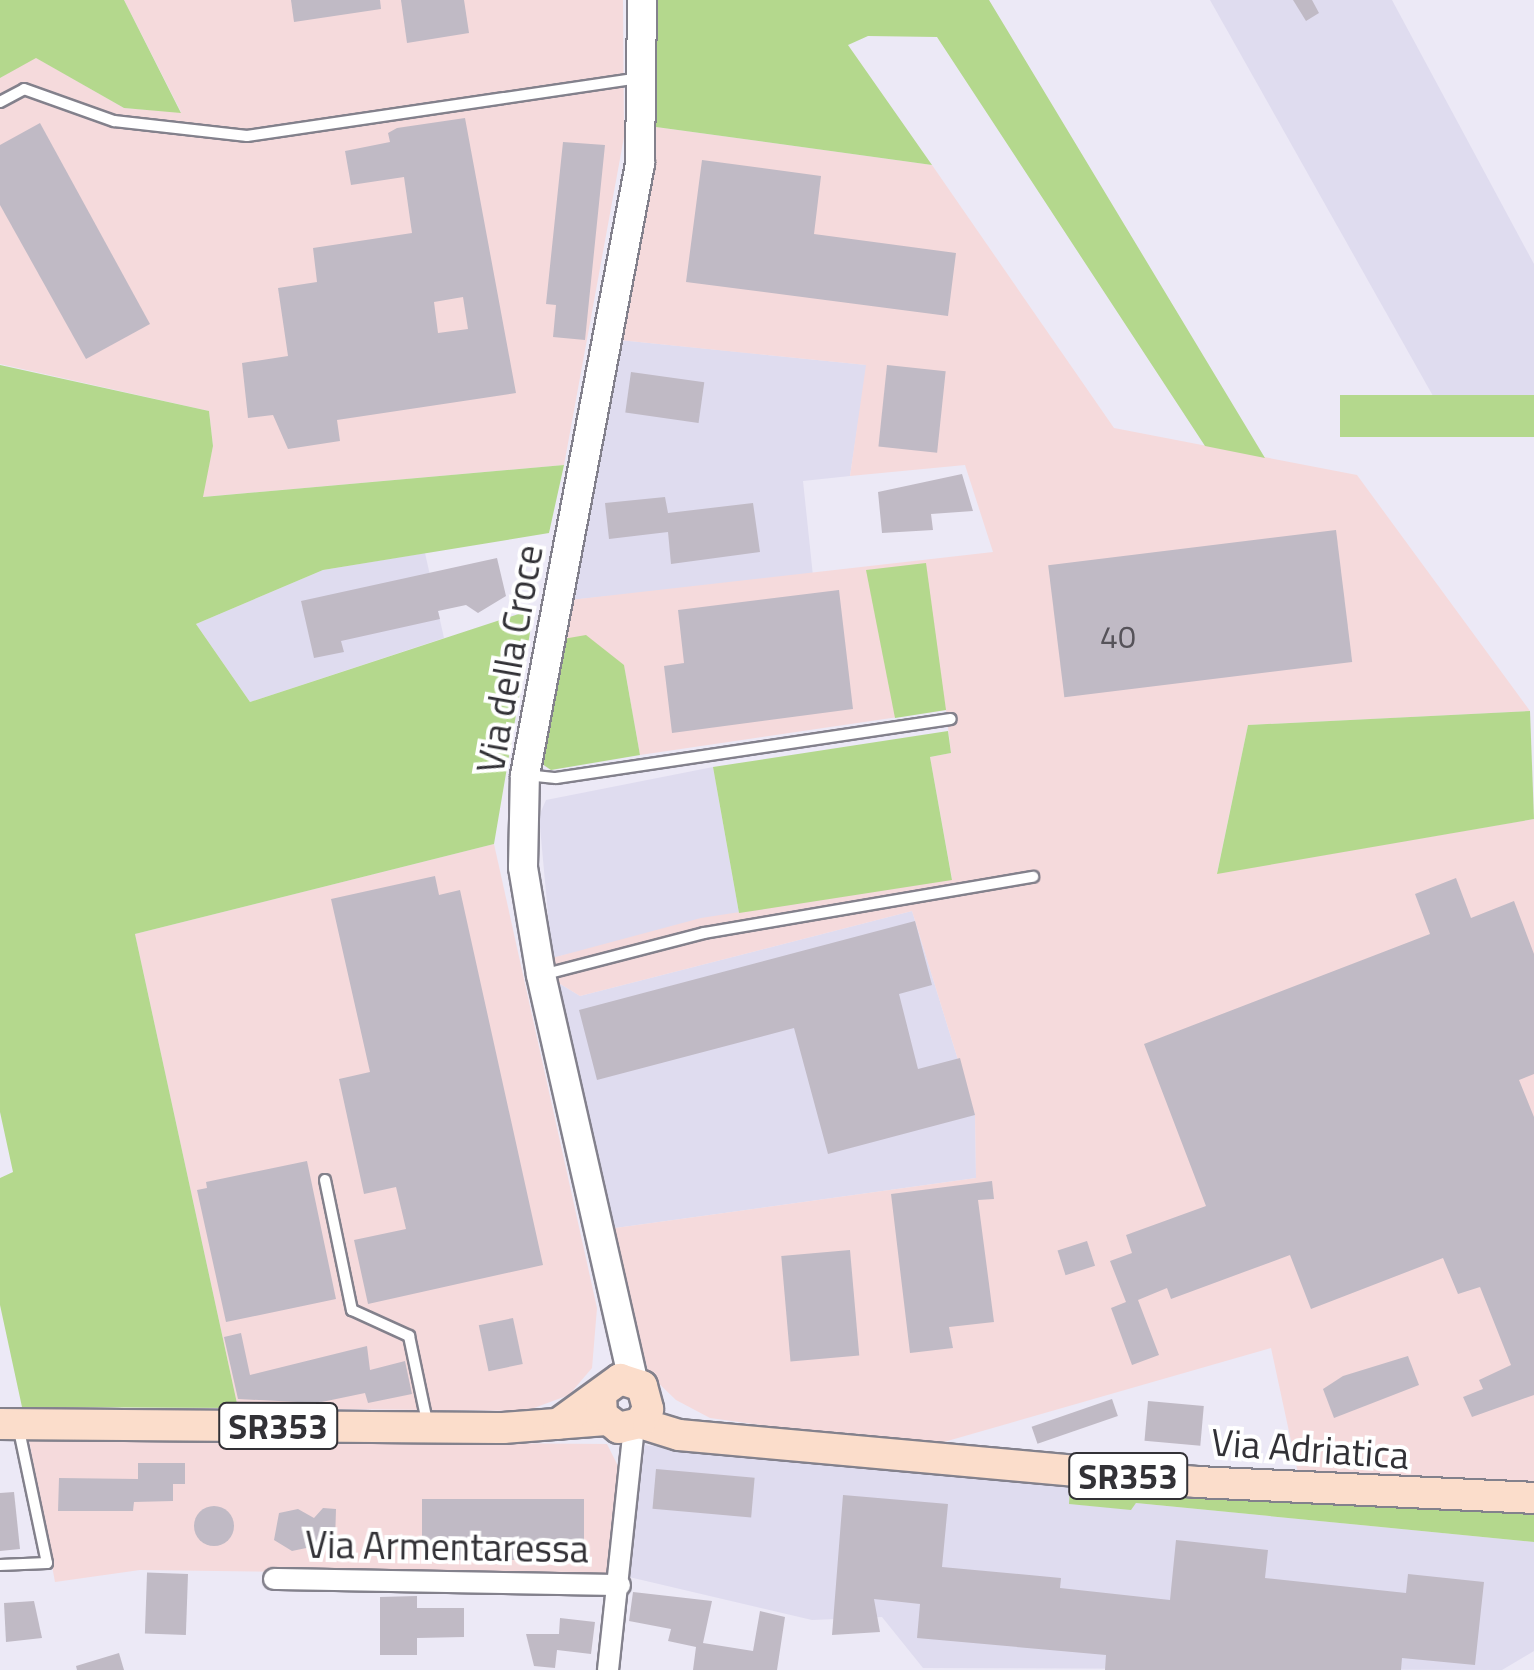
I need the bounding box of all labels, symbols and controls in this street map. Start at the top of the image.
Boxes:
street label: Via della Croce [467,541,553,777]
house number: 40 [1100,617,1136,655]
road number: SR353 [218,1396,338,1456]
street label: Via Adriatica [1210,1419,1410,1479]
road number: SR353 [1068,1446,1188,1506]
street label: Via Armentaressa [305,1522,589,1572]

